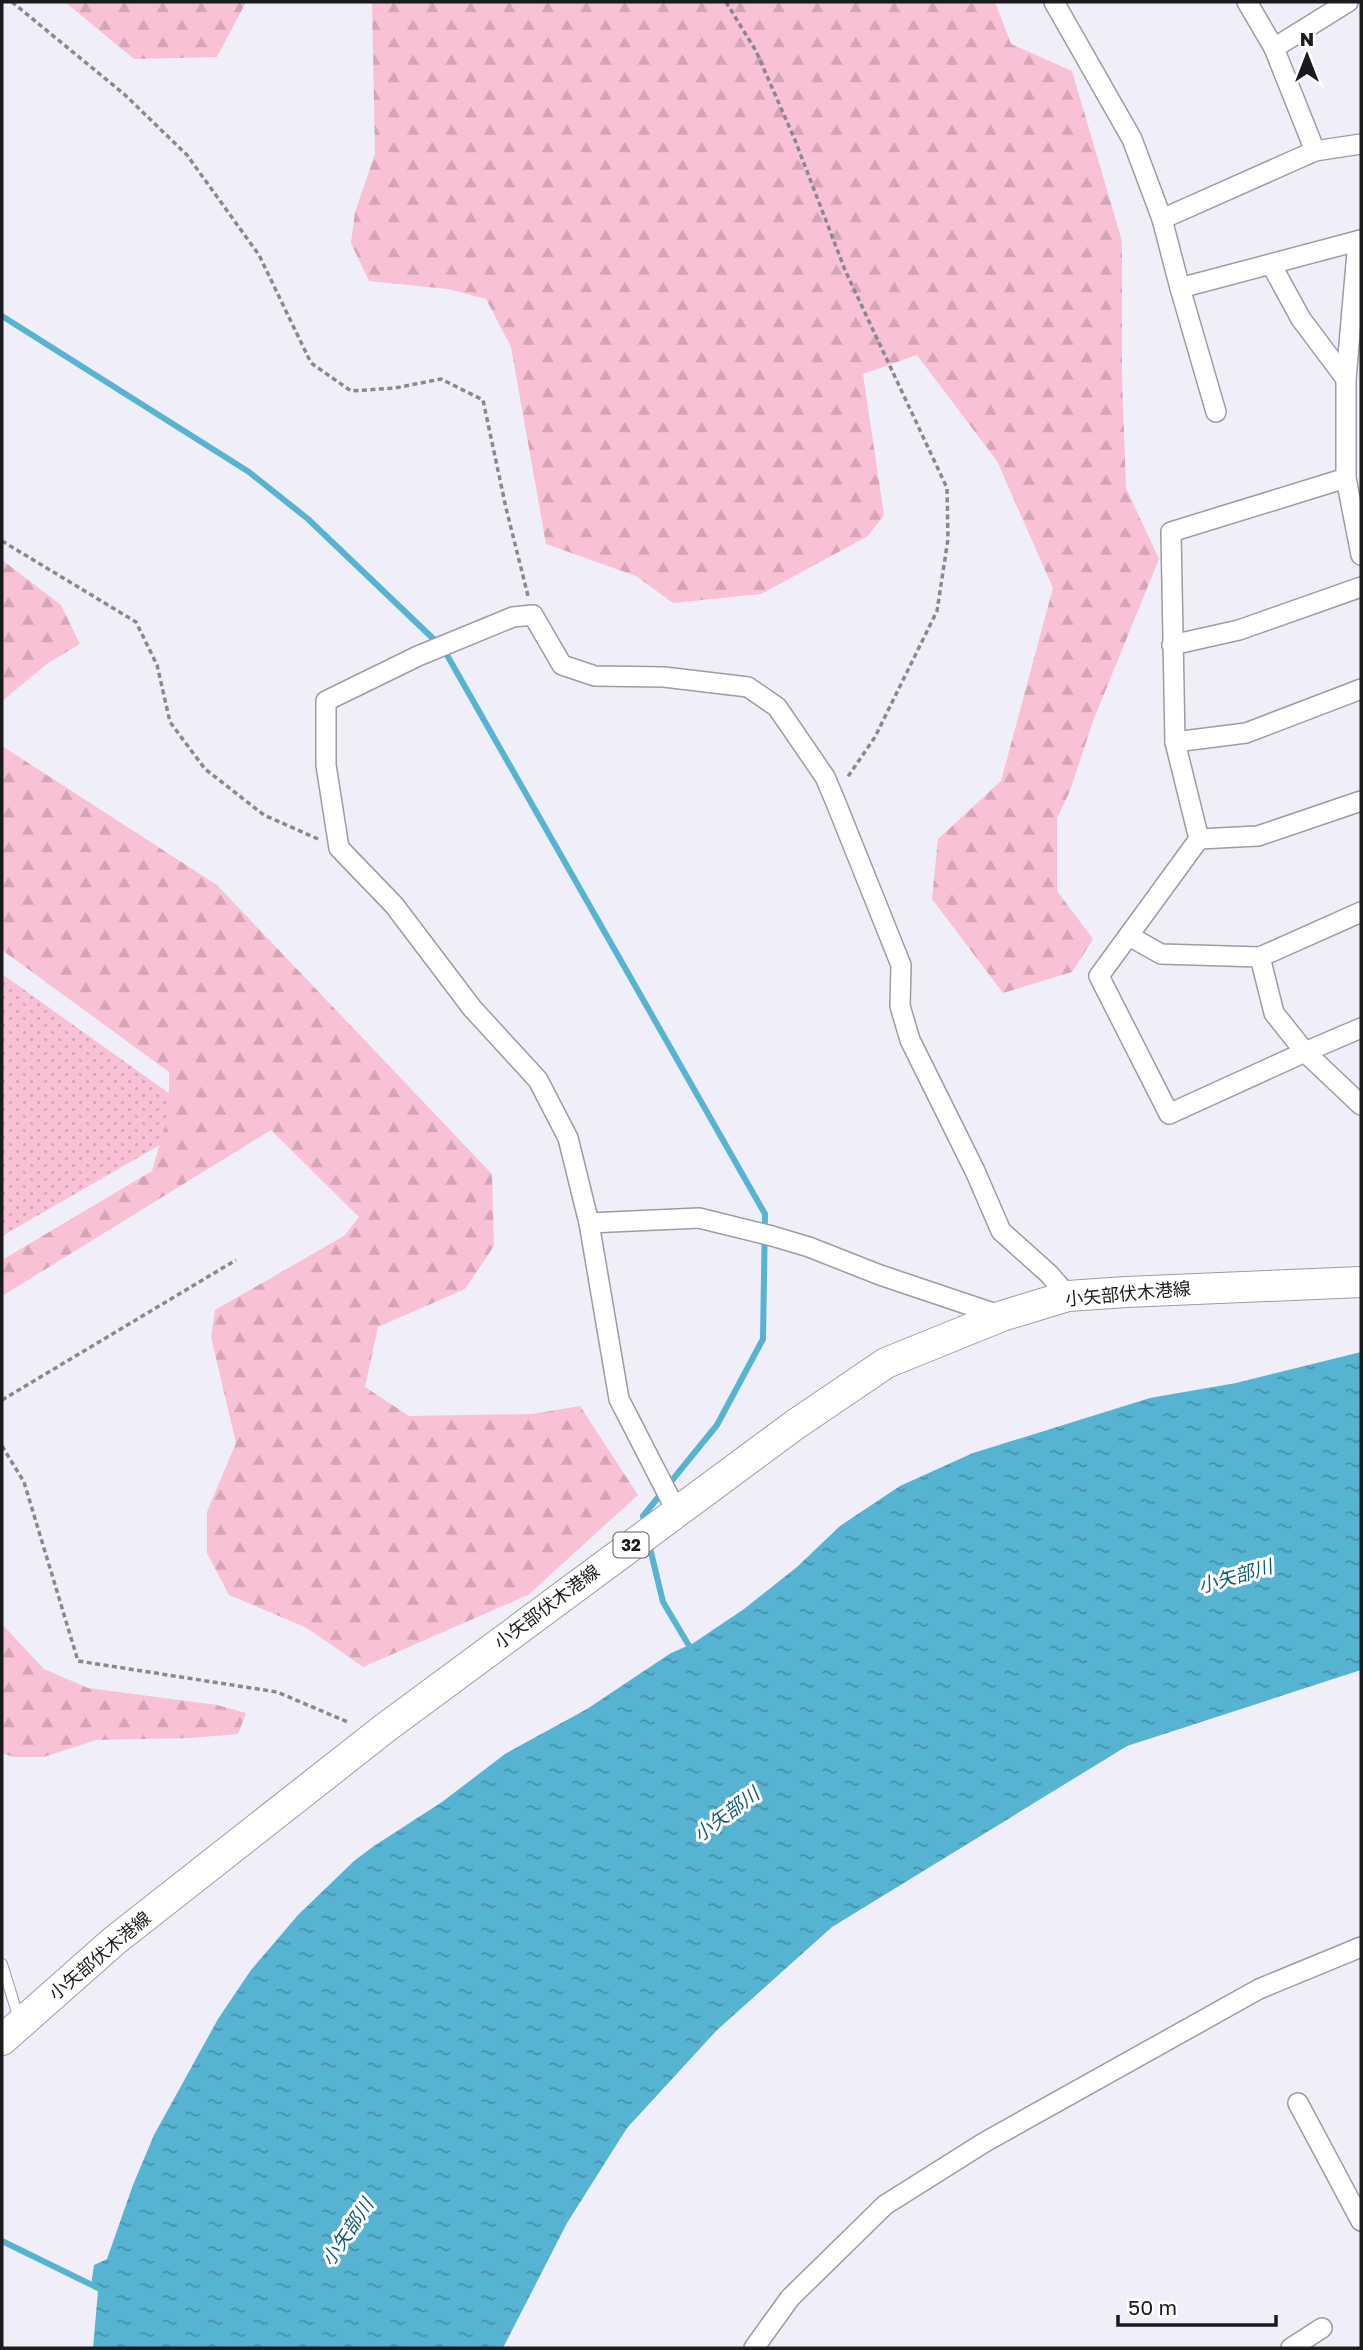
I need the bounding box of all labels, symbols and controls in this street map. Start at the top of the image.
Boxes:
north arrow [1272,21,1342,91]
text: N [1300,27,1314,50]
street label: 小矢部伏木港線 [1064,1277,1192,1309]
road number: 32 [614,1532,648,1558]
water label: 小矢部川 [1195,1553,1276,1597]
street label: 小矢部伏木港線 [489,1560,603,1653]
water label: 小矢部川 [688,1780,765,1846]
street label: 小矢部伏木港線 [44,1906,155,2004]
water label: 小矢部川 [316,2192,378,2270]
scale bar [1118,2284,1276,2328]
text: 50 m [1128,2294,1177,2320]

